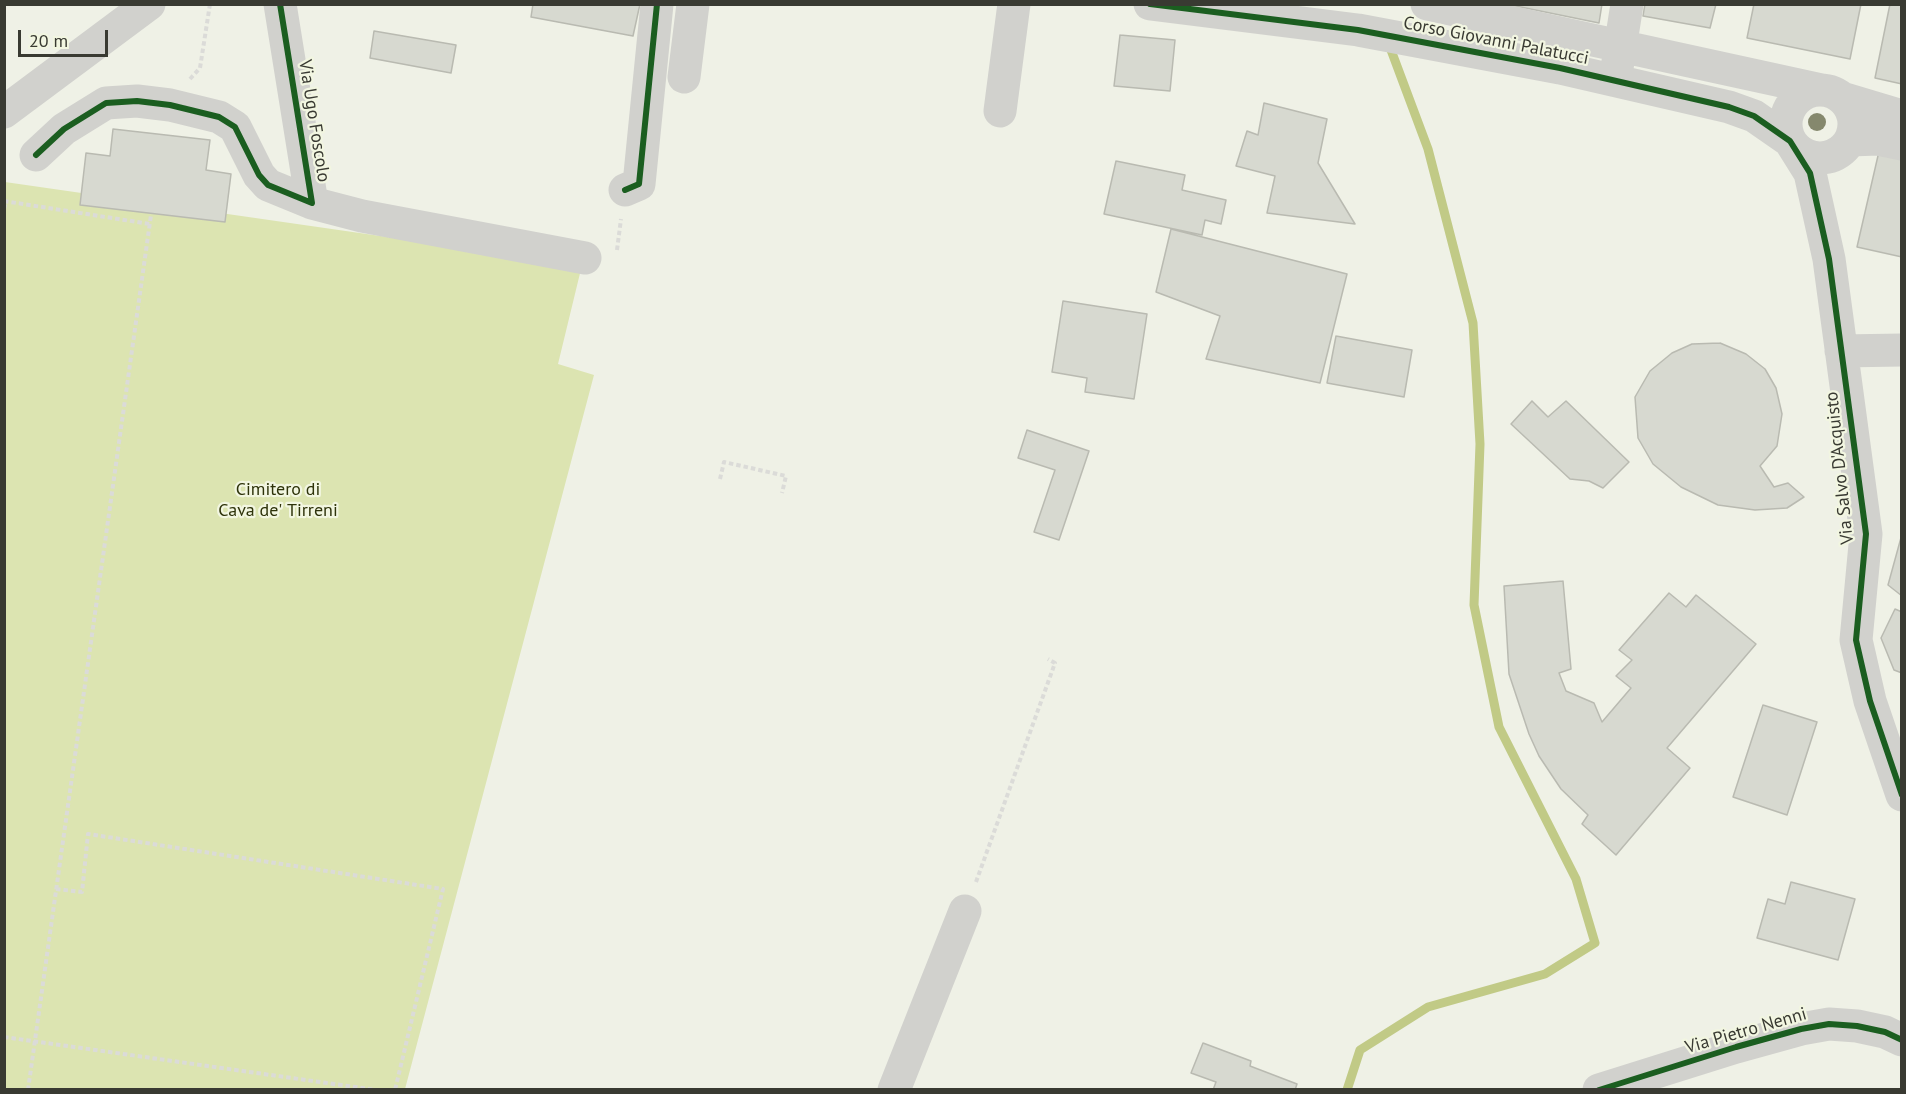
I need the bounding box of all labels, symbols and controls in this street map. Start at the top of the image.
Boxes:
street label: Corso Giovanni Palatucci [1401,12,1591,70]
scale bar [21,18,111,56]
text: 20 m [29,29,68,52]
street label: Via Ugo Foscolo [294,58,334,184]
street label: Via Salvo D'Acquisto [1821,391,1859,545]
park label: Cimitero di Cava de' Tirreni [218,479,338,522]
street label: Via Pietro Nenni [1683,1003,1809,1059]

